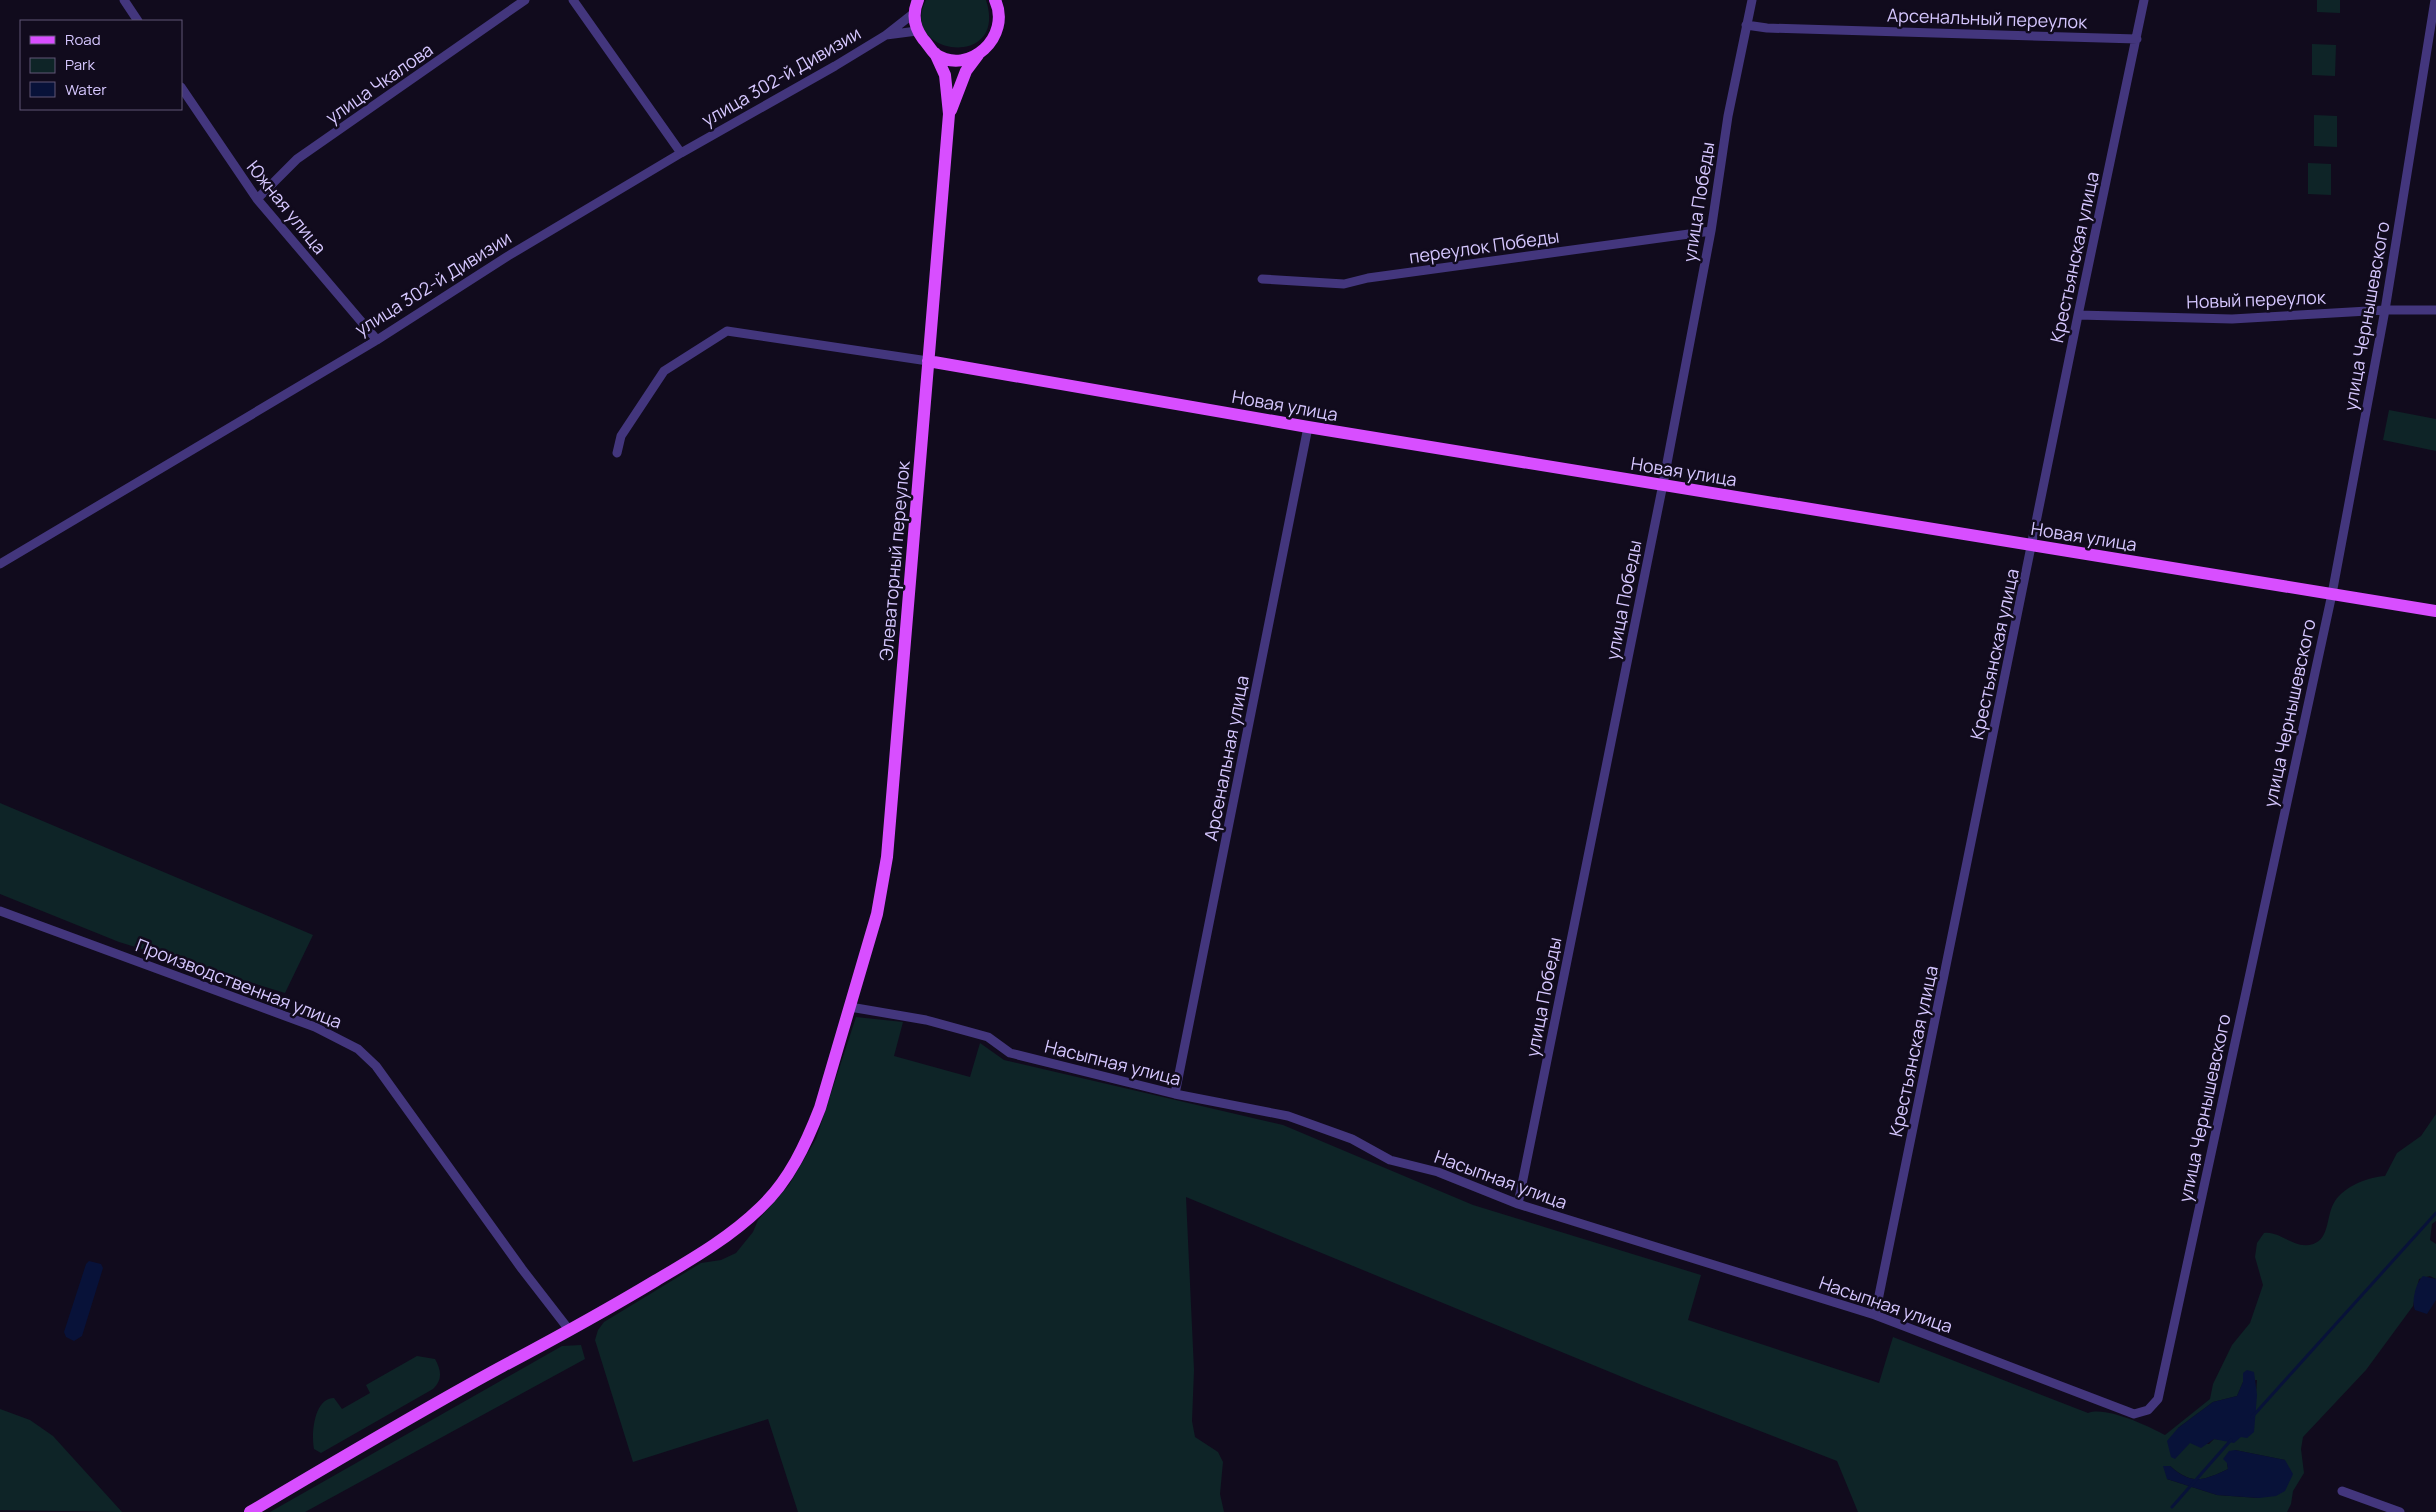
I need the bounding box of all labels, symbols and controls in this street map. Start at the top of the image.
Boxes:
street label: Арсенальный переулок [1887,3,2089,34]
legend [20,20,182,110]
street label: улица 302-й Дивизии [697,21,865,131]
text: Road [65,29,101,50]
street label: улица Чкалова [321,37,437,129]
text: Park [65,54,95,75]
text: Water [65,79,107,100]
street label: улица Победы [1677,140,1719,264]
street label: Южная улица [242,155,332,259]
street label: Крестьянская улица [2044,169,2104,345]
street label: улица Чернышевского [2338,219,2394,413]
street label: переулок Победы [1407,224,1561,268]
street label: улица 302-й Дивизии [350,225,516,341]
street label: Новый переулок [2186,285,2327,313]
street label: Новая улица [1230,384,1340,426]
street label: Новая улица [1629,451,1739,491]
street label: Элеваторный переулок [873,459,915,662]
street label: Новая улица [2029,516,2139,556]
street label: улица Победы [1600,538,1646,662]
street label: Крестьянская улица [1964,566,2024,742]
street label: улица Чернышевского [2257,617,2321,809]
street label: Арсенальная улица [1198,673,1254,843]
street label: Производственная улица [133,933,345,1033]
street label: улица Победы [1520,935,1566,1059]
street label: Крестьянская улица [1883,963,1943,1139]
street label: улица Чернышевского [2172,1012,2236,1204]
street label: Насыпная улица [1042,1033,1184,1091]
street label: Насыпная улица [1431,1144,1571,1214]
street label: Насыпная улица [1816,1270,1956,1338]

